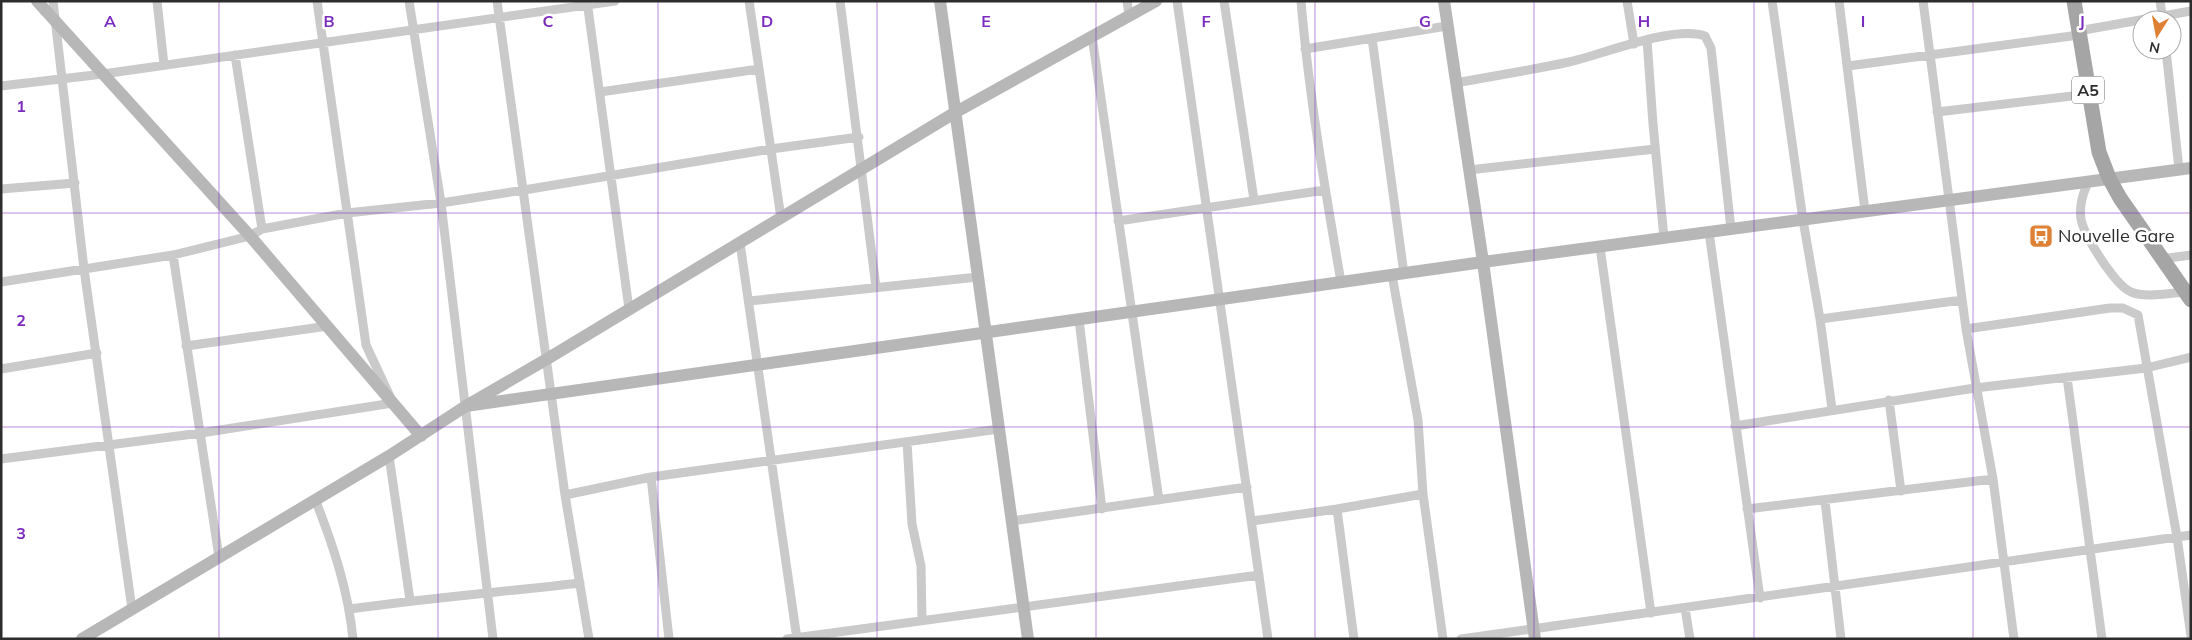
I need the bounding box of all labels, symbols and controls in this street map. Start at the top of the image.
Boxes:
north arrow [2132,10,2182,60]
text: A [104,11,116,31]
text: B [323,11,335,31]
text: C [543,11,554,31]
text: D [761,11,773,31]
text: E [981,11,991,31]
text: F [1201,11,1211,31]
text: G [1419,11,1431,31]
text: H [1638,11,1650,31]
text: I [1861,11,1865,31]
text: J [2079,11,2085,31]
text: N [2148,38,2161,58]
road number: A5 [2072,76,2104,104]
text: 1 [16,96,26,116]
bus stop icon: Nouvelle Gare [2028,223,2054,249]
place label: Nouvelle Gare [2058,224,2175,247]
text: 2 [16,310,26,330]
text: 3 [16,523,26,543]

